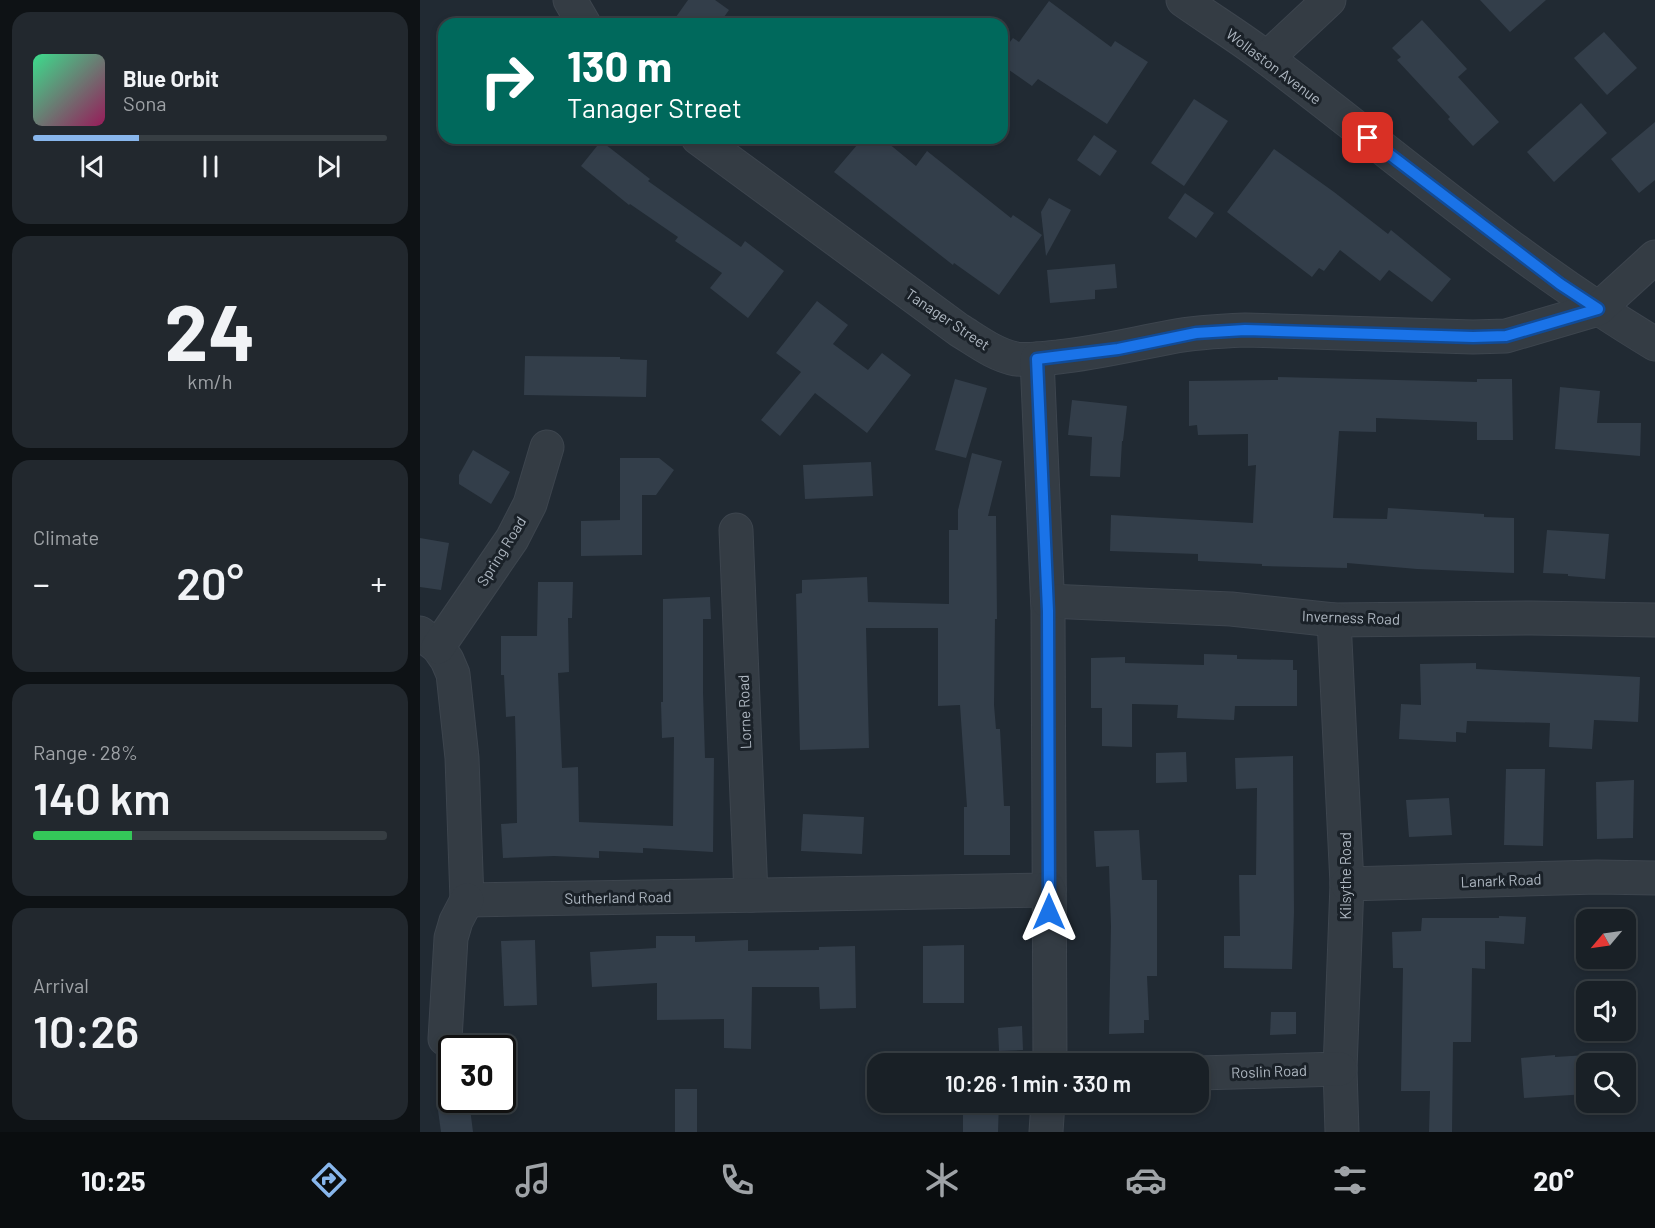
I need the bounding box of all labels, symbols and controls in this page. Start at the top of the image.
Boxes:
street label: Wollaston Avenue [1223,24,1325,108]
text: 130 m [567,40,672,90]
icon: right [468,42,546,120]
text: Blue Orbit [123,65,219,91]
text: Sona [123,91,167,115]
text: Tanager Street [567,91,742,123]
pin [1342,112,1393,163]
icon: arrive [1351,121,1384,154]
icon: previous [76,150,109,183]
icon: pause [194,150,227,183]
icon: next [312,150,345,183]
text: 24 [165,283,255,377]
street label: Tanager Street [903,284,993,354]
text: km/h [187,369,233,393]
street label: Spring Road [473,513,529,589]
text: Climate [33,525,99,549]
text: 20° [176,555,244,609]
text: − [33,563,50,603]
text: + [371,563,387,603]
street label: Inverness Road [1302,606,1400,628]
street label: Lorne Road [734,675,754,749]
text: Range · 28% [33,740,138,764]
text: 140 km [33,770,171,824]
street label: Kilsythe Road [1336,832,1354,920]
street label: Lanark Road [1460,870,1542,890]
position arrow [1017,880,1081,944]
street label: Sutherland Road [564,887,672,907]
north arrow [1576,909,1636,969]
map controls [1576,909,1636,1113]
text: Arrival [33,973,89,997]
button: sound [1576,981,1636,1041]
text: 10:26 [33,1003,139,1057]
speed limit sign: 30 [438,1035,516,1113]
button: search [1576,1053,1636,1113]
street label: Roslin Road [1231,1061,1307,1081]
text: 10:26 · 1 min · 330 m [945,1070,1131,1096]
icon: directions [308,1159,350,1201]
icon: music [512,1159,554,1201]
icon: phone [716,1159,758,1201]
icon: climate [921,1159,963,1201]
icon: car [1125,1159,1167,1201]
icon: filters [1329,1159,1371,1201]
text: 10:25 [81,1164,146,1196]
text: 20° [1533,1164,1574,1196]

